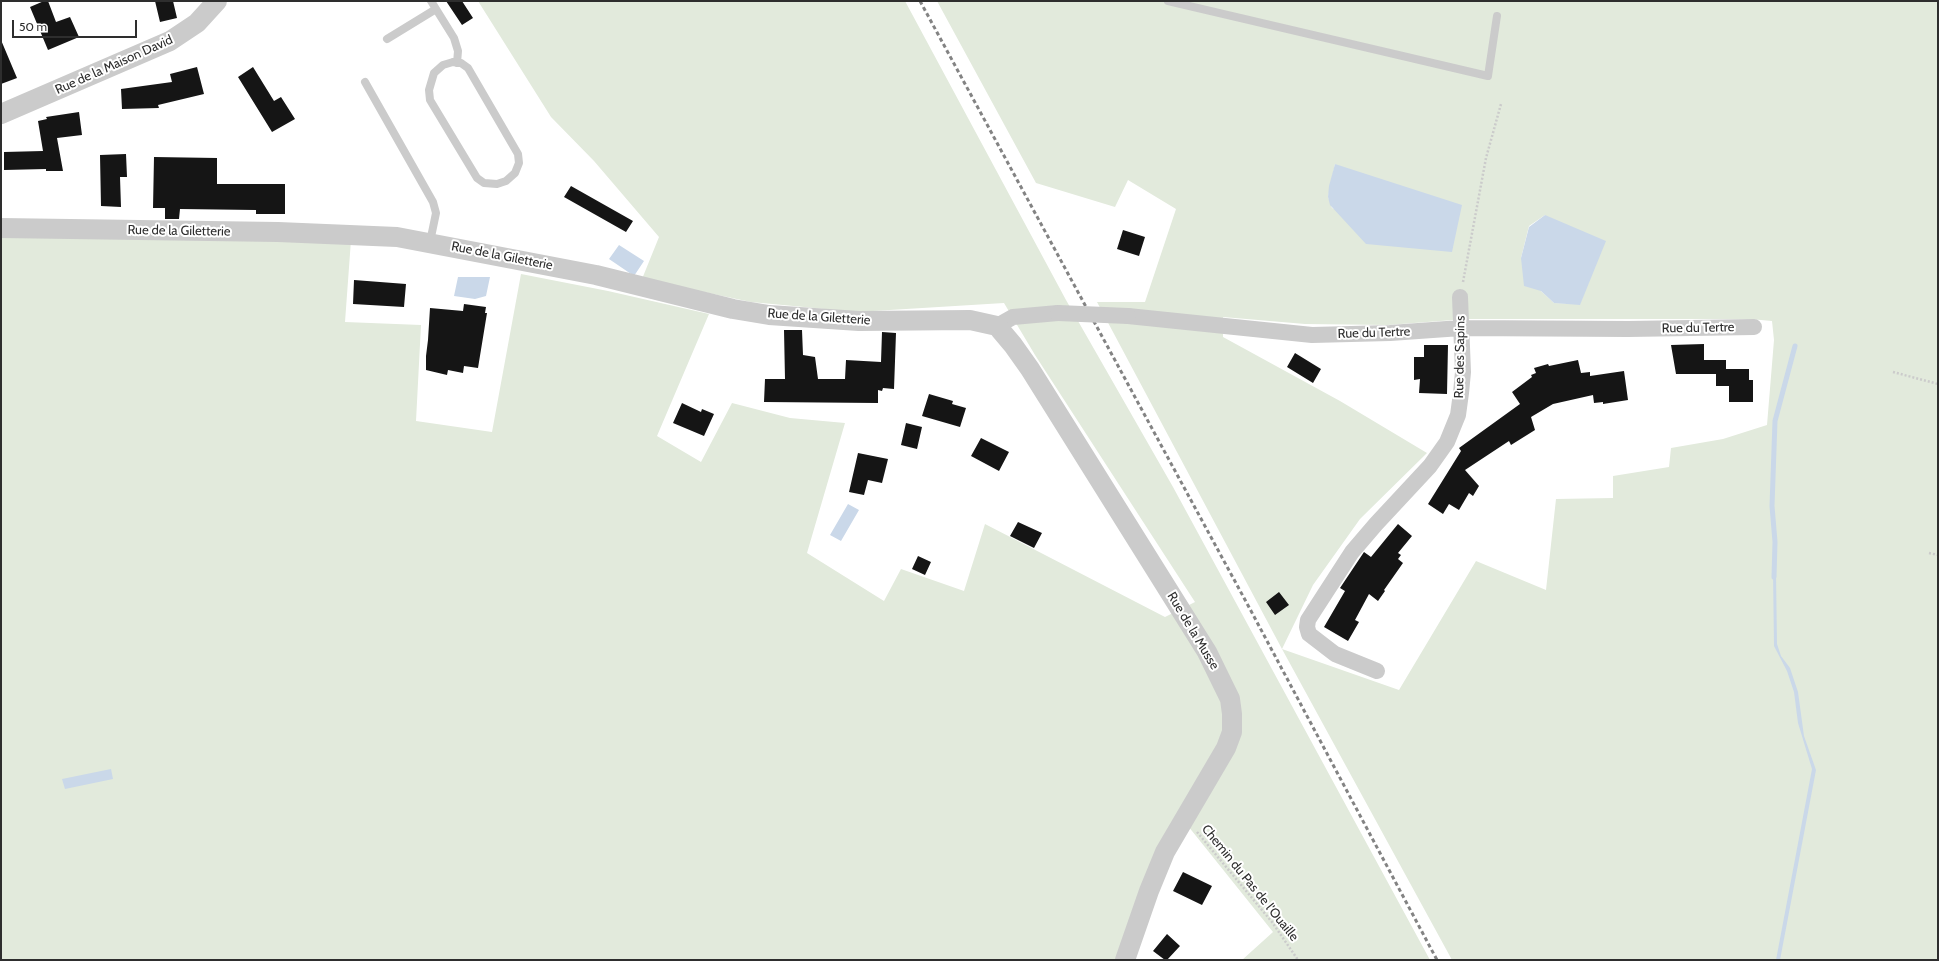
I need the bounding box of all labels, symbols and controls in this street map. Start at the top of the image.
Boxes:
scale bar [14,12,139,38]
text: 50 m [19,19,47,34]
street label: Rue de la Maison David [53,32,175,98]
street label: Rue de la Giletterie [127,222,231,240]
street label: Rue de la Giletterie [450,239,554,273]
street label: Rue de la Giletterie [767,306,871,328]
street label: Rue des Sapins [1451,316,1469,398]
street label: Rue du Tertre [1662,320,1734,336]
street label: Rue du Tertre [1337,324,1411,342]
street label: Rue de la Musse [1164,589,1222,673]
street label: Chemin du Pas de l'Ouaille [1198,822,1302,944]

